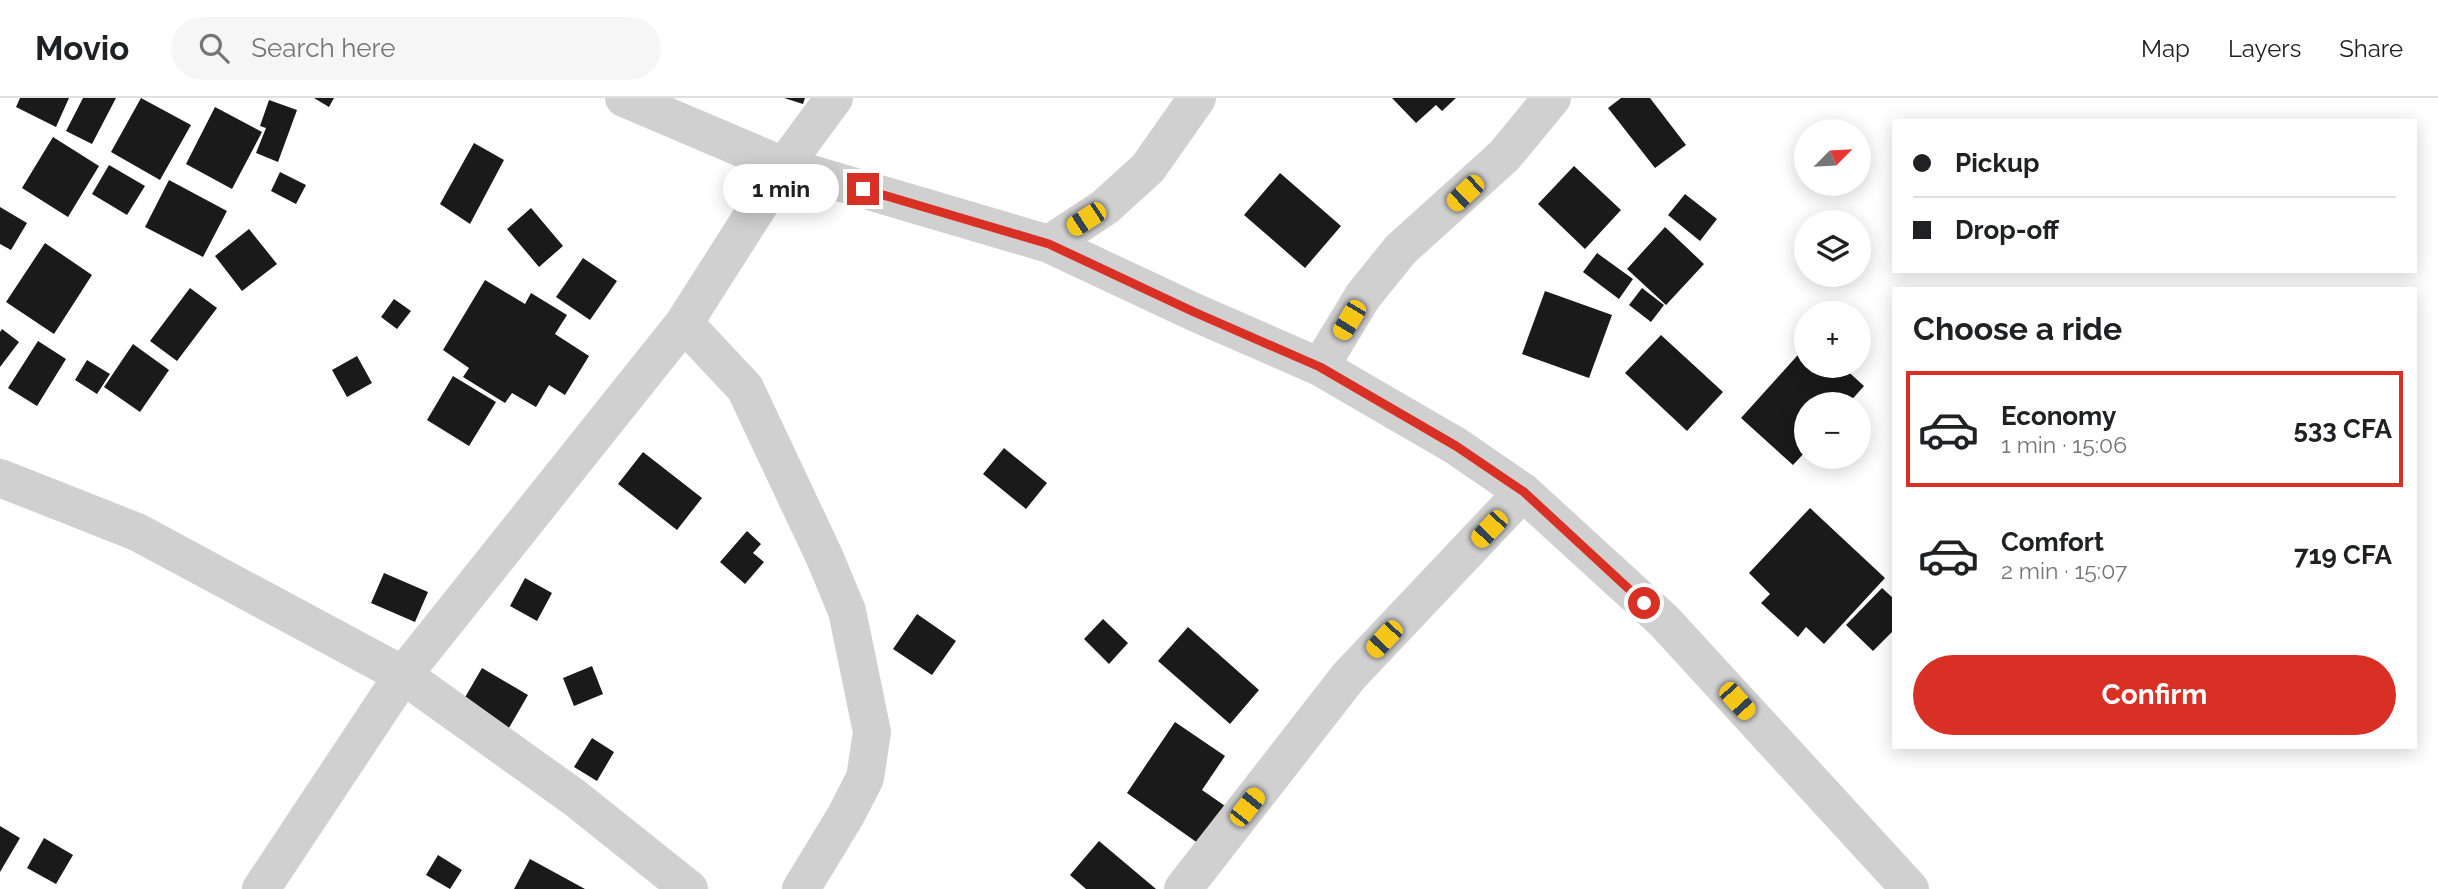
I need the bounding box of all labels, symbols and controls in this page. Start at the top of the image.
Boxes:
search box [171,17,661,80]
text: Movio [35,29,129,68]
icon: search [195,29,233,67]
text: Search here [251,33,396,63]
text: Map [2141,34,2190,63]
text: Layers [2228,34,2301,63]
text: Share [2339,34,2403,63]
north arrow [1794,119,1871,196]
map controls [1794,119,1871,469]
text: Pickup [1955,148,2040,178]
callout: 1 min [723,164,838,214]
car [1443,171,1488,215]
route end [847,173,879,205]
text: 1 min [752,175,810,202]
car [1063,199,1110,239]
button: layers [1794,210,1871,287]
text: Drop-off [1955,215,2059,245]
car [1330,297,1369,343]
button: + [1794,301,1871,378]
text: Choose a ride [1913,310,2122,347]
button: − [1794,392,1871,469]
icon: car [1917,398,1980,461]
text: Economy [2001,401,2116,431]
text: 533 CFA [2293,414,2392,444]
text: 1 min · 15:06 [2001,431,2127,458]
car [1467,506,1512,552]
icon: car [1917,524,1980,587]
text: Comfort [2001,527,2104,557]
text: 719 CFA [2294,540,2392,570]
text: 2 min · 15:07 [2001,557,2127,584]
route start [1628,587,1660,619]
car [1362,616,1407,662]
button: Confirm [1913,655,2396,735]
car [1716,678,1759,724]
car [1226,784,1269,830]

